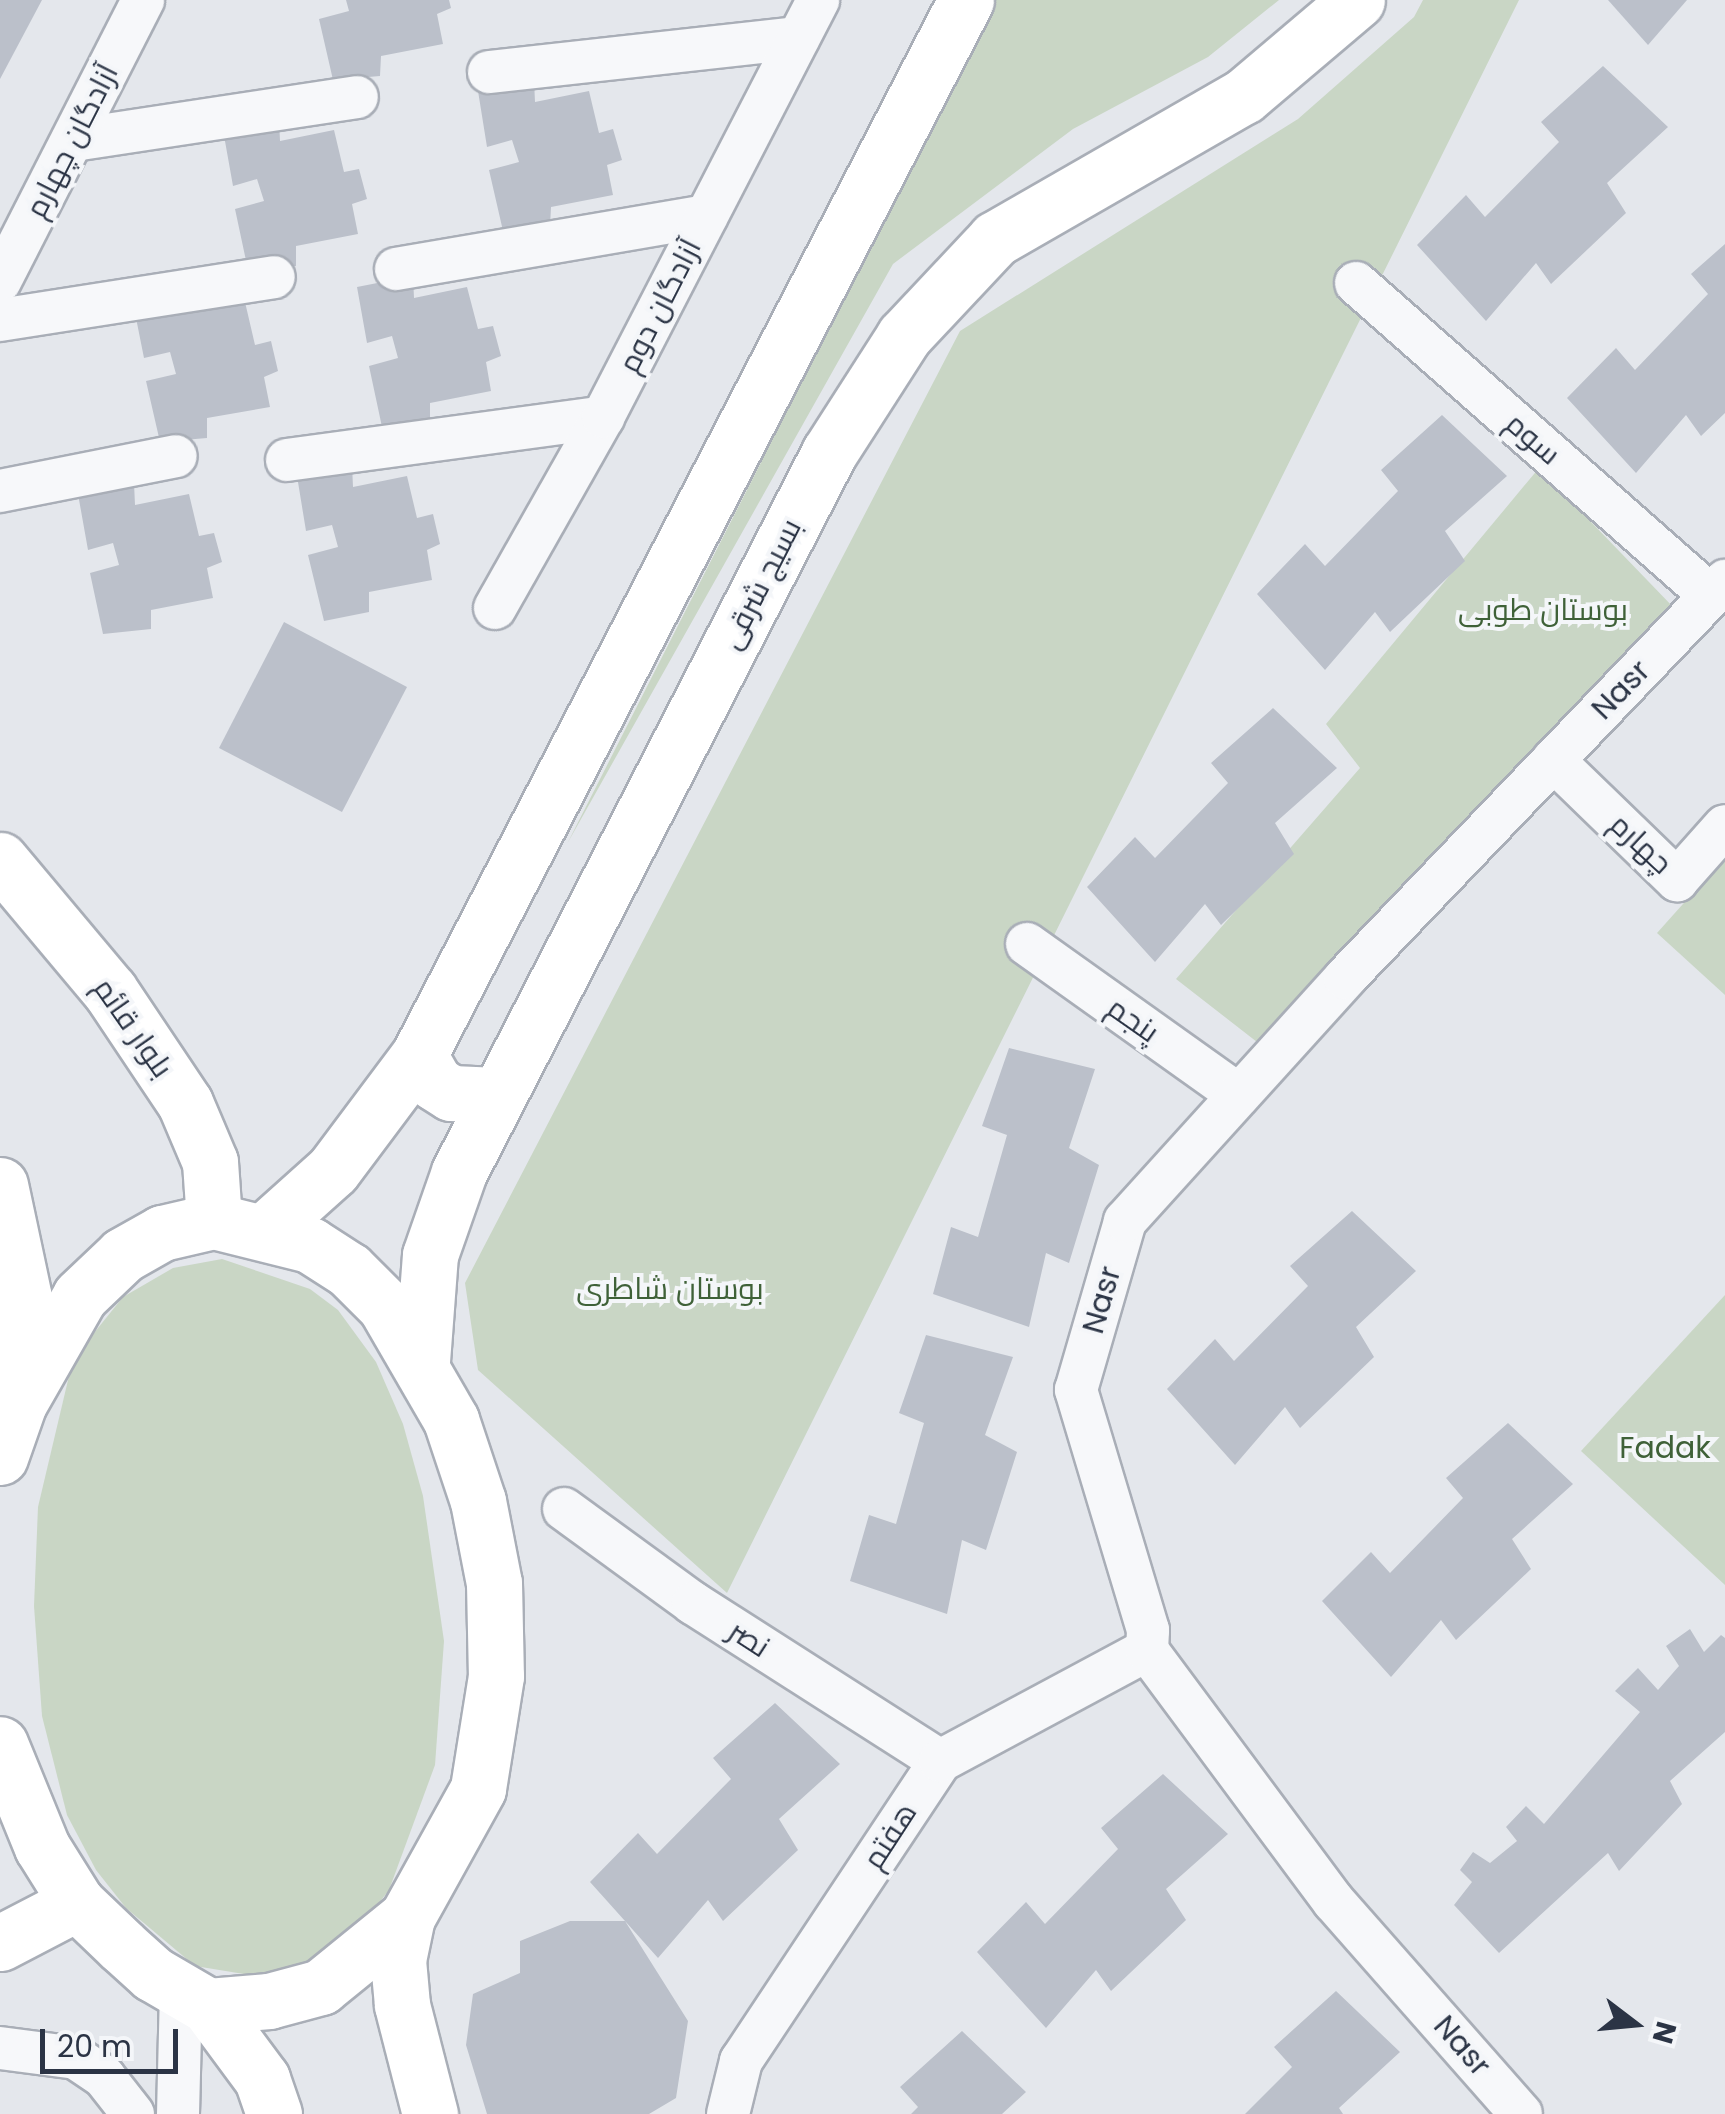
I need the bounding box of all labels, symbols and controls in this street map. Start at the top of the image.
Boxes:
street label: آزادگان چهارم [18,58,126,224]
street label: آزادگان دوم [611,233,709,379]
street label: سوم [1498,405,1568,473]
street label: بسیج شرقی [713,513,809,655]
park label: بوستان طوبی [1458,592,1628,628]
street label: Nasr [1584,653,1658,727]
street label: چهارم [1602,806,1680,882]
street label: بلوار قائم [86,971,180,1085]
street label: پنجم [1100,990,1166,1050]
street label: Nasr [1075,1262,1129,1338]
park label: بوستان شاطری [576,1271,764,1307]
park label: Fadak [1619,1430,1711,1466]
street label: نصر [722,1613,776,1665]
street label: هفتم [855,1796,925,1876]
north arrow [1585,1974,1685,2074]
street label: Nasr [1426,2008,1498,2084]
scale bar [45,2009,182,2071]
text: N [1643,2017,1686,2048]
text: 20 m [57,2025,132,2068]

